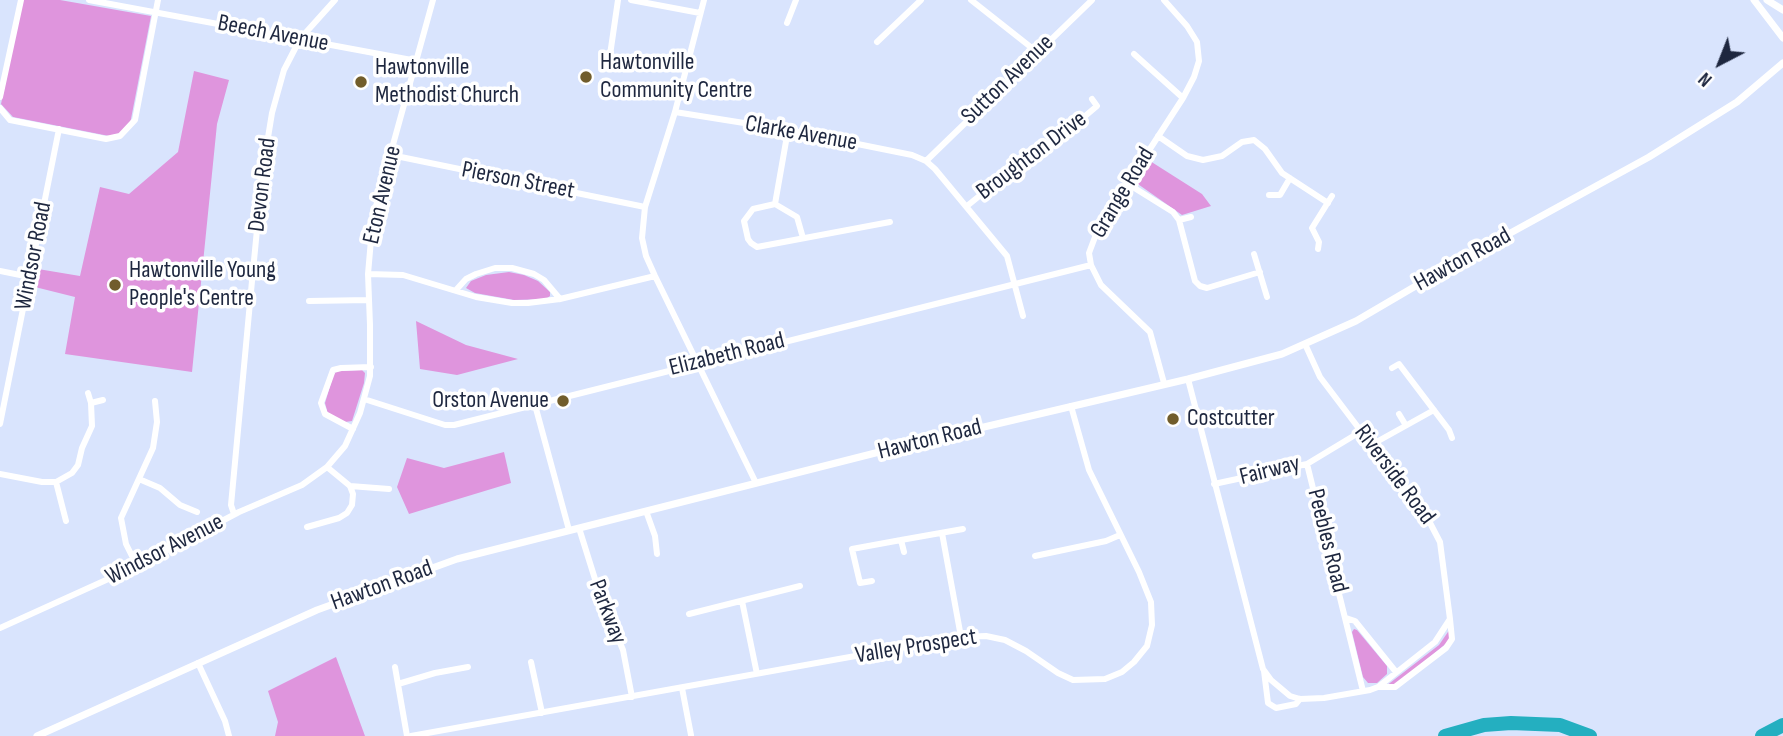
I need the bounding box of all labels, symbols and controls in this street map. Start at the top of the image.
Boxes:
street label: Beech Avenue [215,9,331,59]
north arrow [1685,28,1755,98]
street label: Sutton Avenue [956,29,1060,131]
place label: Hawtonville Community Centre [600,49,752,105]
place label: Hawtonville Methodist Church [375,54,519,110]
text: N [1694,67,1717,91]
marker: Hawtonville Community Centre [578,69,594,85]
marker: Hawtonville Methodist Church [353,74,369,90]
street label: Broughton Drive [971,105,1093,207]
street label: Clarke Avenue [743,110,859,158]
street label: Devon Road [243,136,283,234]
street label: Grange Road [1085,142,1161,244]
street label: Eton Avenue [358,143,408,247]
street label: Pierson Street [459,156,577,206]
street label: Windsor Road [9,199,59,313]
street label: Hawton Road [1410,222,1516,298]
place label: Hawtonville Young People's Centre [129,257,276,313]
marker: Hawtonville Young People's Centre [107,277,123,293]
street label: Elizabeth Road [666,327,788,383]
place label: Orston Avenue [432,387,549,415]
marker: Orston Avenue [555,393,571,409]
place label: Costcutter [1187,405,1275,433]
marker: Costcutter [1165,411,1181,427]
street label: Hawton Road [875,413,985,467]
street label: Riverside Road [1347,419,1441,531]
street label: Fairway [1237,450,1303,492]
street label: Peebles Road [1300,486,1354,596]
street label: Windsor Avenue [101,508,229,592]
street label: Hawton Road [327,554,437,618]
street label: Parkway [582,576,632,648]
street label: Valley Prospect [853,623,979,671]

